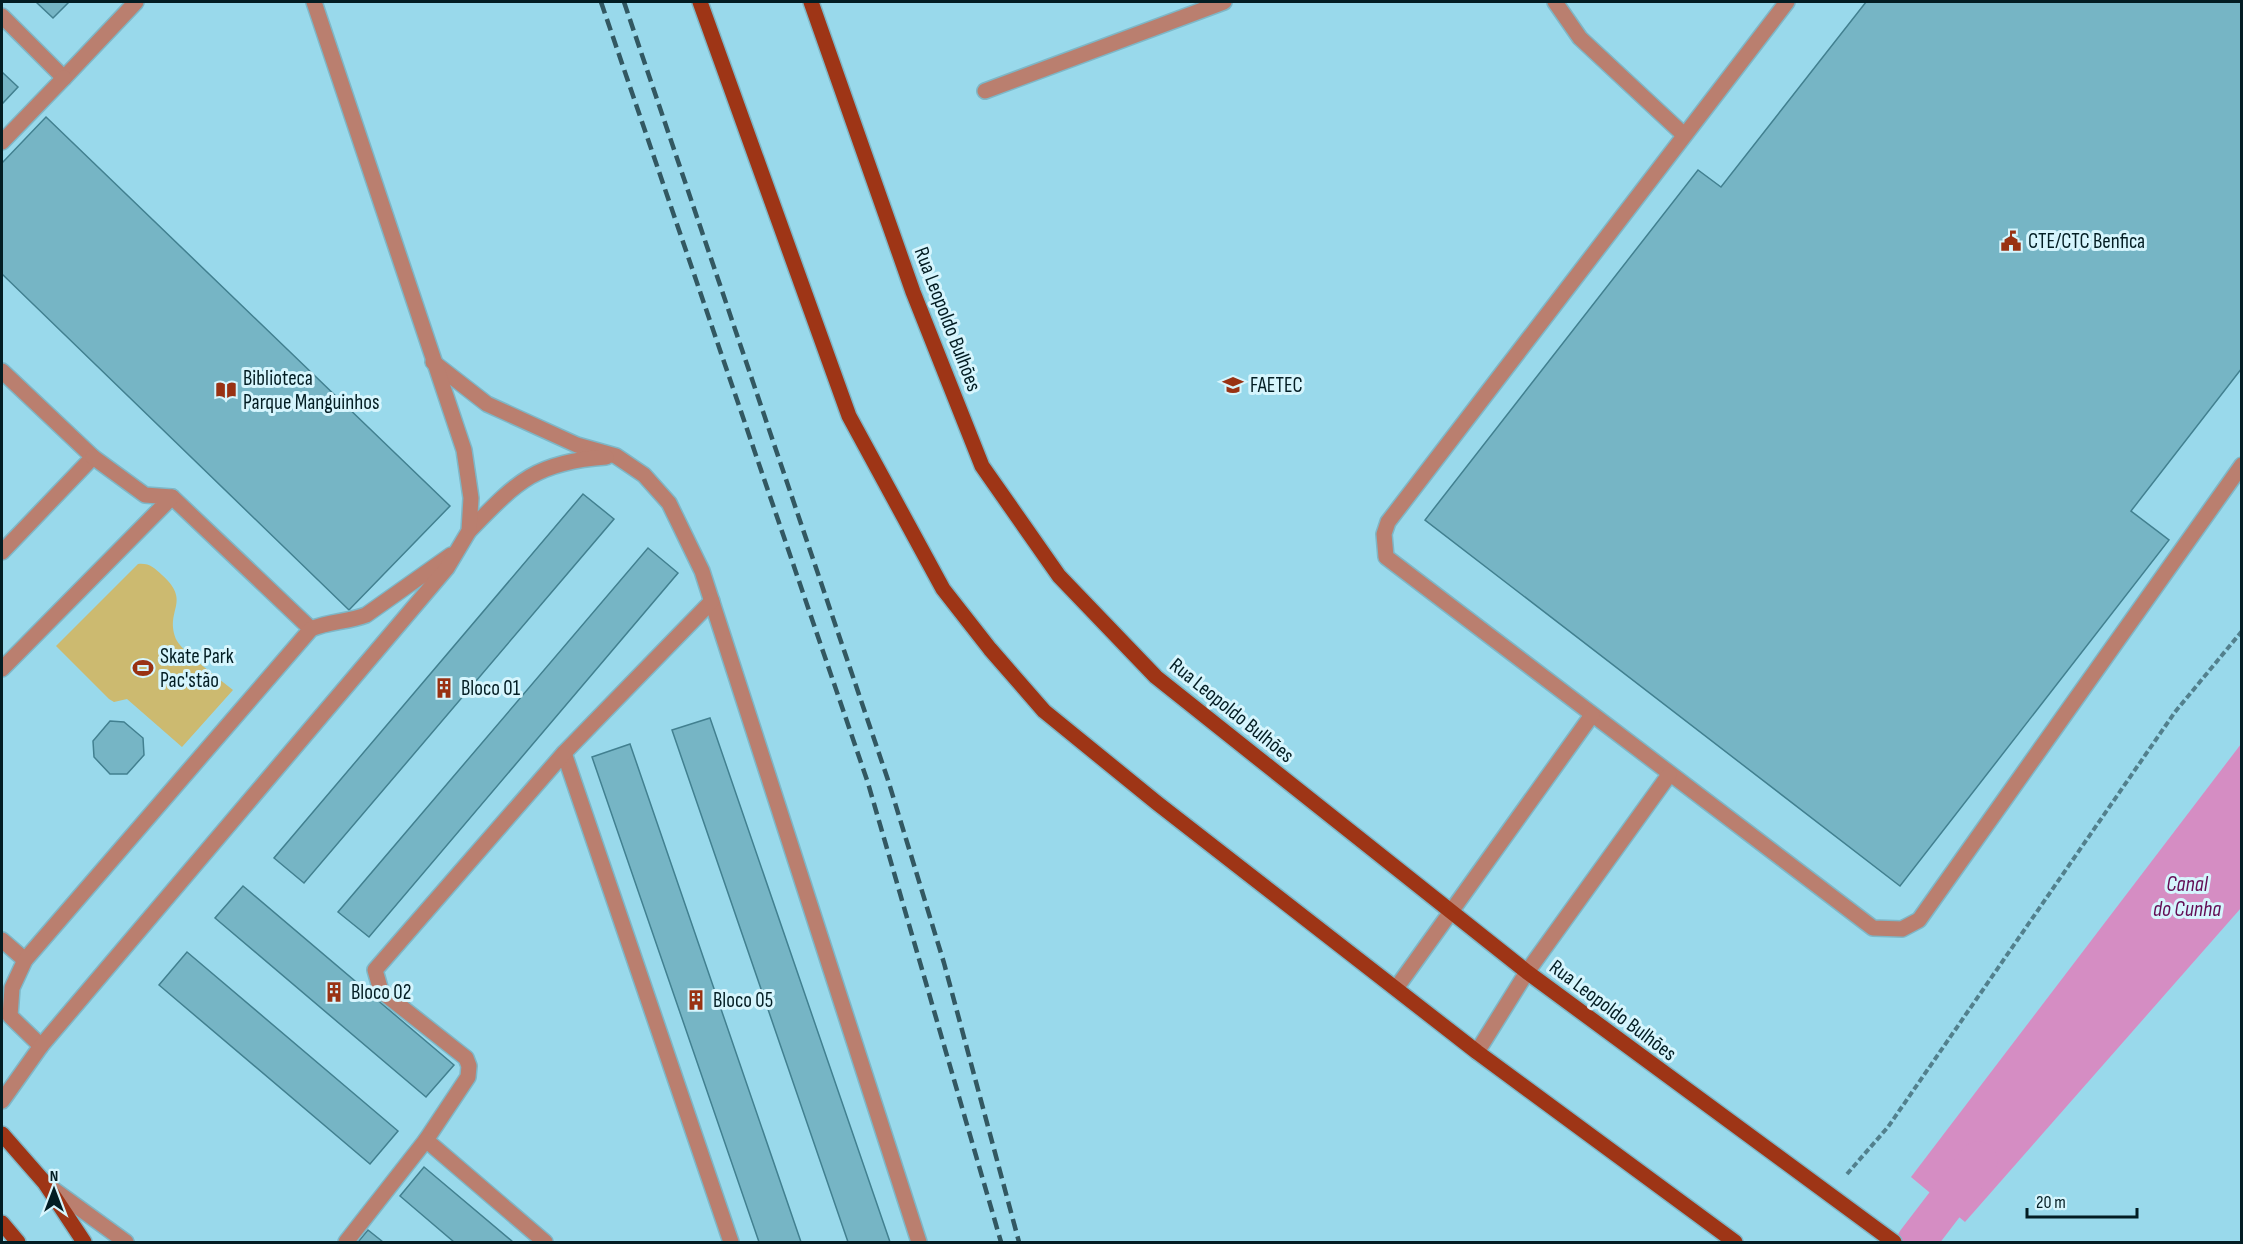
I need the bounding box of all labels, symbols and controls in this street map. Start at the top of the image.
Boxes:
public building icon: CTE/CTC Benfica [1999,229,2023,253]
place label: CTE/CTC Benfica [2028,229,2145,254]
street label: Rua Leopoldo Bulhões [909,244,987,395]
place label: Biblioteca Parque Manguinhos [243,366,380,415]
school or university icon: FAETEC [1221,373,1245,397]
place label: FAETEC [1250,373,1303,398]
library icon: Biblioteca Parque Manguinhos [214,378,238,402]
place label: Skate Park Pac'stão [160,644,234,693]
street label: Rua Leopoldo Bulhões [1165,653,1299,768]
sports icon: Skate Park Pac'stão [131,656,155,680]
building icon: Bloco 01 [432,676,456,700]
place label: Bloco 01 [461,676,521,701]
water label: Canal do Cunha [2153,871,2221,923]
street label: Rua Leopoldo Bulhões [1544,955,1681,1066]
building icon: Bloco 02 [322,980,346,1004]
place label: Bloco 02 [351,980,411,1005]
building icon: Bloco 05 [684,988,708,1012]
place label: Bloco 05 [713,988,773,1013]
north arrow [24,1160,84,1220]
text: N [50,1167,58,1186]
scale bar [2027,1181,2136,1219]
text: 20 m [2036,1192,2066,1213]

